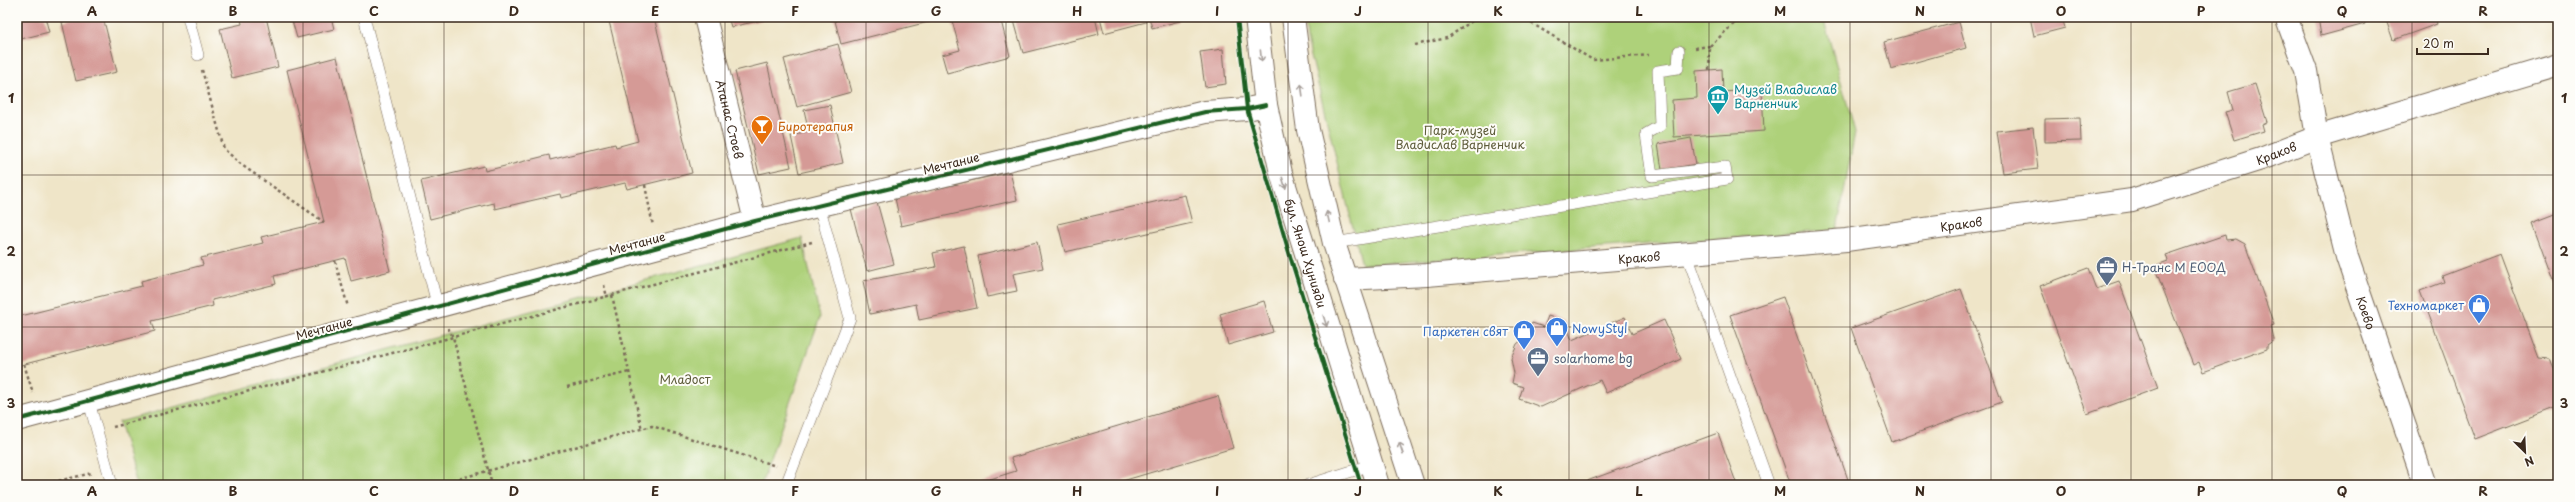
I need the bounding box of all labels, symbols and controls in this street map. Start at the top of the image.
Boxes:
text: A [87,1,97,20]
text: B [229,1,238,20]
text: C [369,1,379,20]
text: D [509,1,519,20]
text: E [651,1,659,20]
text: F [791,1,799,20]
text: G [931,1,941,20]
text: H [1072,1,1082,20]
text: I [1215,1,1219,20]
text: J [1354,1,1362,20]
text: K [1493,1,1503,20]
text: L [1635,1,1643,20]
text: M [1774,1,1786,20]
text: N [1915,1,1925,20]
text: O [2056,1,2066,20]
text: P [2197,1,2206,20]
text: Q [2337,1,2347,20]
text: R [2478,1,2488,20]
scale bar [2417,30,2488,56]
text: 20 m [2423,34,2454,52]
one-way arrow [1257,49,1264,62]
street label: Атанас Стоев [712,77,748,161]
place label: Музей Владислав Варненчик [1734,80,1837,112]
museum icon: Музей Владислав Варненчик [1705,83,1731,116]
one-way arrow [1298,84,1306,97]
text: 1 [8,88,14,107]
text: 1 [2561,88,2567,107]
bar icon: Биротерапия [749,113,775,146]
place label: Биротерапия [778,117,853,135]
park label: Парк-музей Владислав Варненчик [1395,121,1525,153]
street label: Краков [2254,137,2299,169]
street label: Мечтание [921,147,981,179]
one-way arrow [1281,177,1288,190]
street label: бул. Янош Хунияди [1280,196,1331,310]
one-way arrow [1323,211,1331,224]
street label: Краков [1939,212,1984,236]
street label: Мечтание [607,227,667,259]
text: 2 [6,241,16,260]
text: 2 [2559,241,2569,260]
street label: Краков [1617,247,1661,268]
office icon: Н-Транс М ЕООД [2094,254,2120,287]
place label: Н-Транс М ЕООД [2122,258,2226,276]
shop icon: Техномаркет [2466,292,2492,325]
street label: Коево [2352,293,2380,332]
place label: Техномаркет [2388,296,2464,314]
street label: Мечтание [294,312,354,344]
one-way arrow [1322,315,1330,327]
shop icon: NowyStyl [1544,315,1570,348]
shop icon: Паркетен свят [1511,318,1537,351]
place label: NowyStyl [1572,319,1628,337]
place label: Паркетен свят [1423,322,1508,340]
office icon: solarhome bg [1525,345,1551,378]
place label: solarhome bg [1554,349,1633,367]
park label: Младост [659,370,711,388]
text: 3 [7,393,16,412]
text: 3 [2560,393,2569,412]
north arrow [2505,432,2545,472]
one-way arrow [1397,442,1404,455]
text: N [2522,452,2537,471]
text: A [87,481,97,500]
text: B [229,481,238,500]
text: C [369,481,379,500]
text: D [509,481,519,500]
text: E [651,481,659,500]
text: F [791,481,799,500]
text: G [931,481,941,500]
text: H [1072,481,1082,500]
text: I [1215,481,1219,500]
text: J [1354,481,1362,500]
text: K [1493,481,1503,500]
text: L [1635,481,1643,500]
text: M [1774,481,1786,500]
text: N [1915,481,1925,500]
text: O [2056,481,2066,500]
text: P [2197,481,2206,500]
text: Q [2337,481,2347,500]
text: R [2478,481,2488,500]

